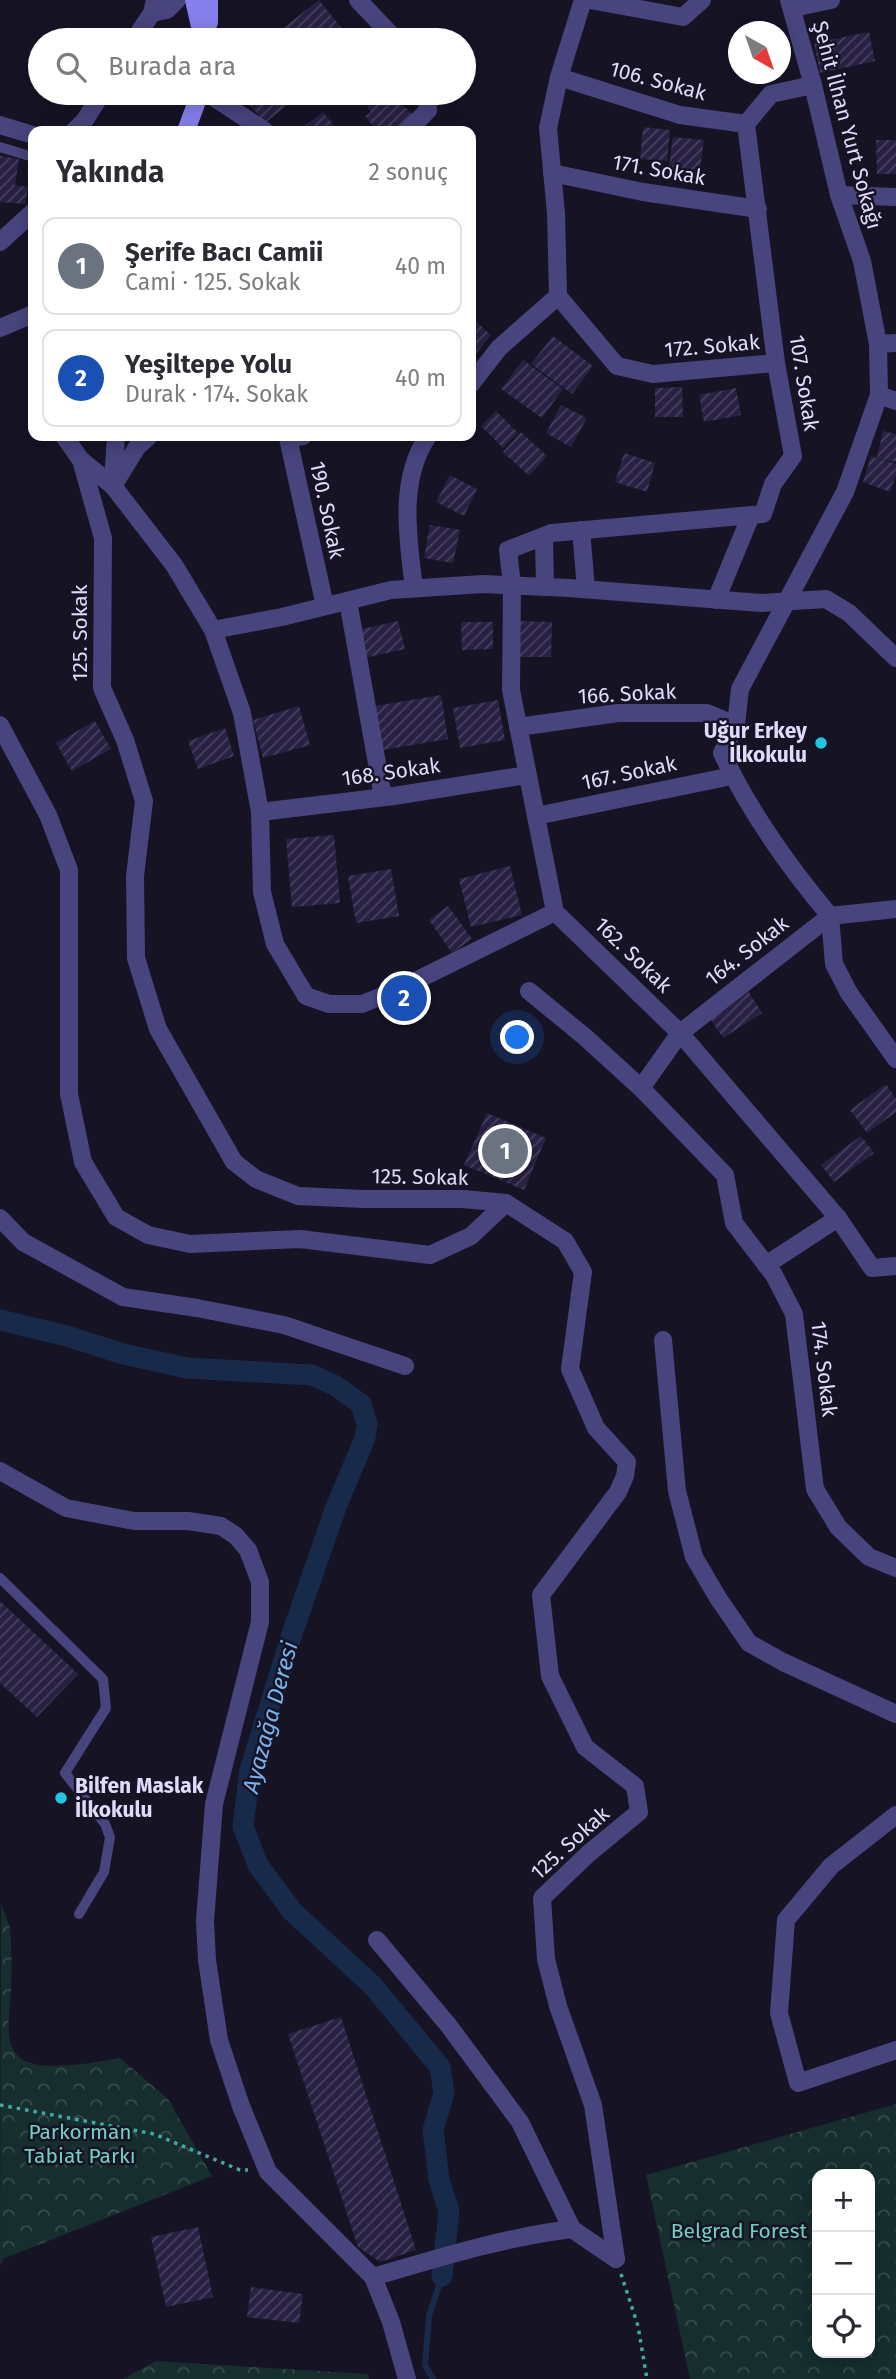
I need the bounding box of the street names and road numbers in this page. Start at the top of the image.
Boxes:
street label: Şehit İlhan Yurt Sokağı [807,18,887,232]
street label: 106. Sokak [607,56,709,106]
street label: 171. Sokak [610,149,708,191]
street label: 172. Sokak [663,329,761,363]
street label: 107. Sokak [784,333,824,433]
street label: 190. Sokak [304,459,350,561]
street label: 125. Sokak [67,584,93,681]
street label: 166. Sokak [577,678,677,710]
street label: 167. Sokak [579,750,679,796]
street label: 168. Sokak [340,752,442,792]
street label: 164. Sokak [700,910,794,992]
street label: 162. Sokak [589,912,677,998]
street label: 125. Sokak [371,1163,469,1191]
street label: 174. Sokak [805,1320,843,1418]
street label: 125. Sokak [525,1801,615,1885]

